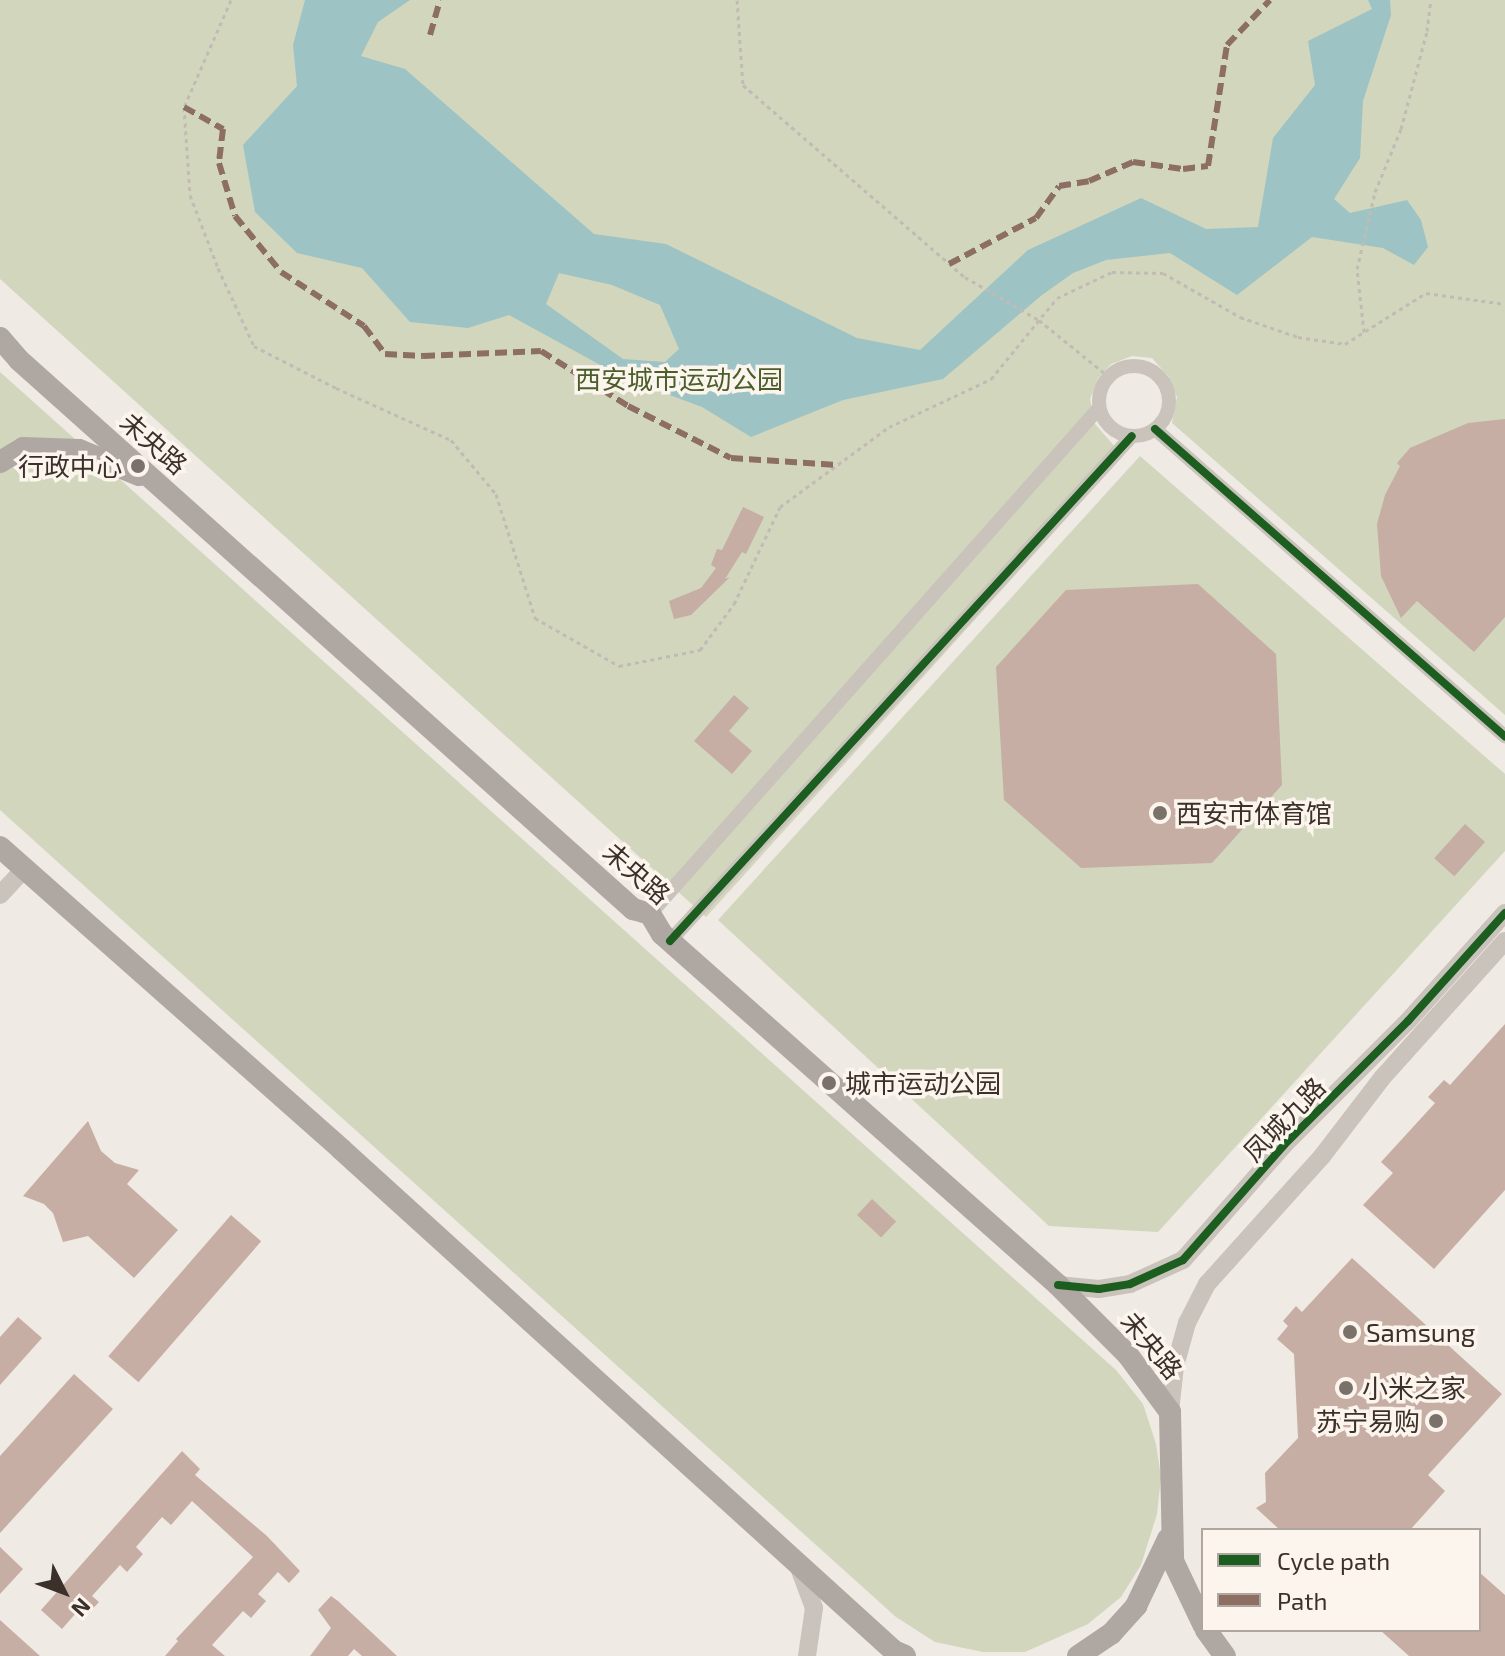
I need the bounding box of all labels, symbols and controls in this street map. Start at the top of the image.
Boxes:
park label: 西安城市运动公园 [575,363,783,395]
street label: 未央路 [114,406,194,480]
place label: 行政中心 [18,450,122,482]
marker: 行政中心 [129,457,147,475]
place label: 西安市体育馆 [1176,797,1332,829]
marker: 西安市体育馆 [1151,804,1169,822]
street label: 未央路 [597,836,677,910]
place label: 城市运动公园 [845,1067,1001,1099]
street label: 凤城九路 [1237,1071,1331,1167]
marker: 城市运动公园 [820,1074,838,1092]
street label: 未央路 [1115,1305,1189,1385]
place label: Samsung [1366,1316,1475,1348]
marker: Samsung [1341,1323,1359,1341]
place label: 小米之家 [1362,1372,1466,1404]
marker: 小米之家 [1337,1379,1355,1397]
place label: 苏宁易购 [1316,1405,1420,1437]
marker: 苏宁易购 [1427,1412,1445,1430]
legend [1201,1528,1481,1632]
text: Cycle path [1277,1546,1390,1575]
north arrow [24,1552,104,1632]
text: Path [1277,1586,1327,1615]
text: N [67,1593,97,1623]

